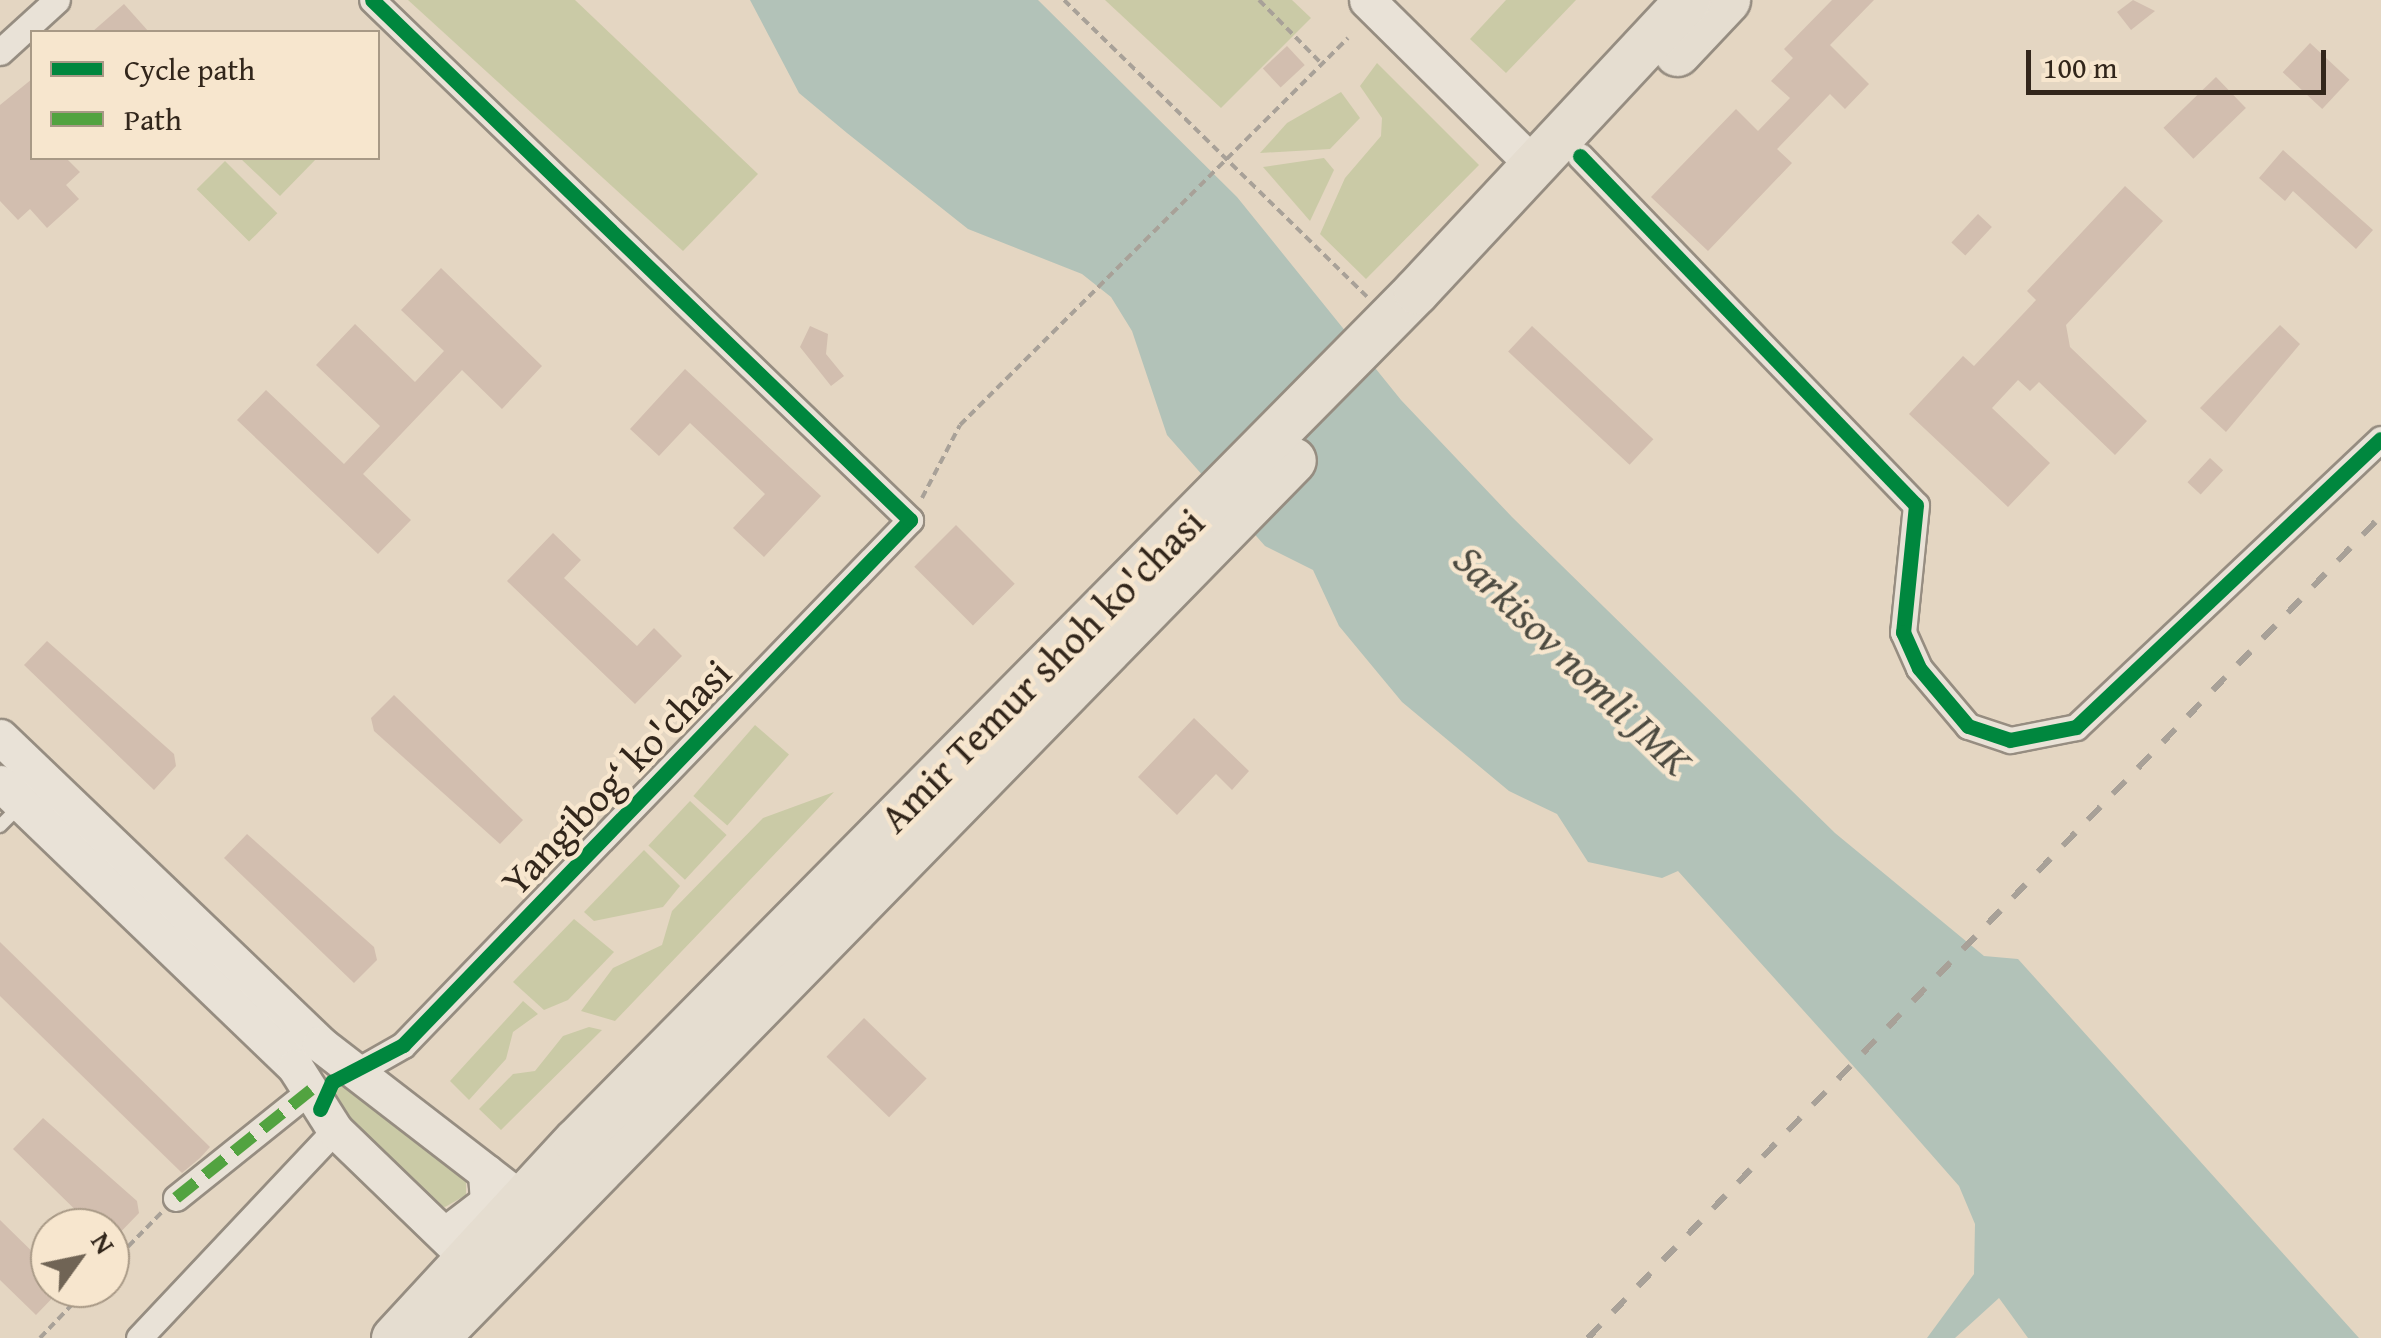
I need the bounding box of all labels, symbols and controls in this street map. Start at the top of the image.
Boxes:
legend [30,30,380,160]
scale bar [2031,30,2331,92]
text: 100 m [2043,45,2117,89]
text: Cycle path [124,47,255,91]
text: Path [124,97,182,141]
street label: Amir Temur shoh ko'chasi [870,498,1214,842]
water label: Sarkisov nomli JMK [1444,534,1702,786]
street label: Yangibog‘ ko'chasi [491,649,741,905]
north arrow [30,1208,130,1308]
text: N [82,1223,126,1261]

